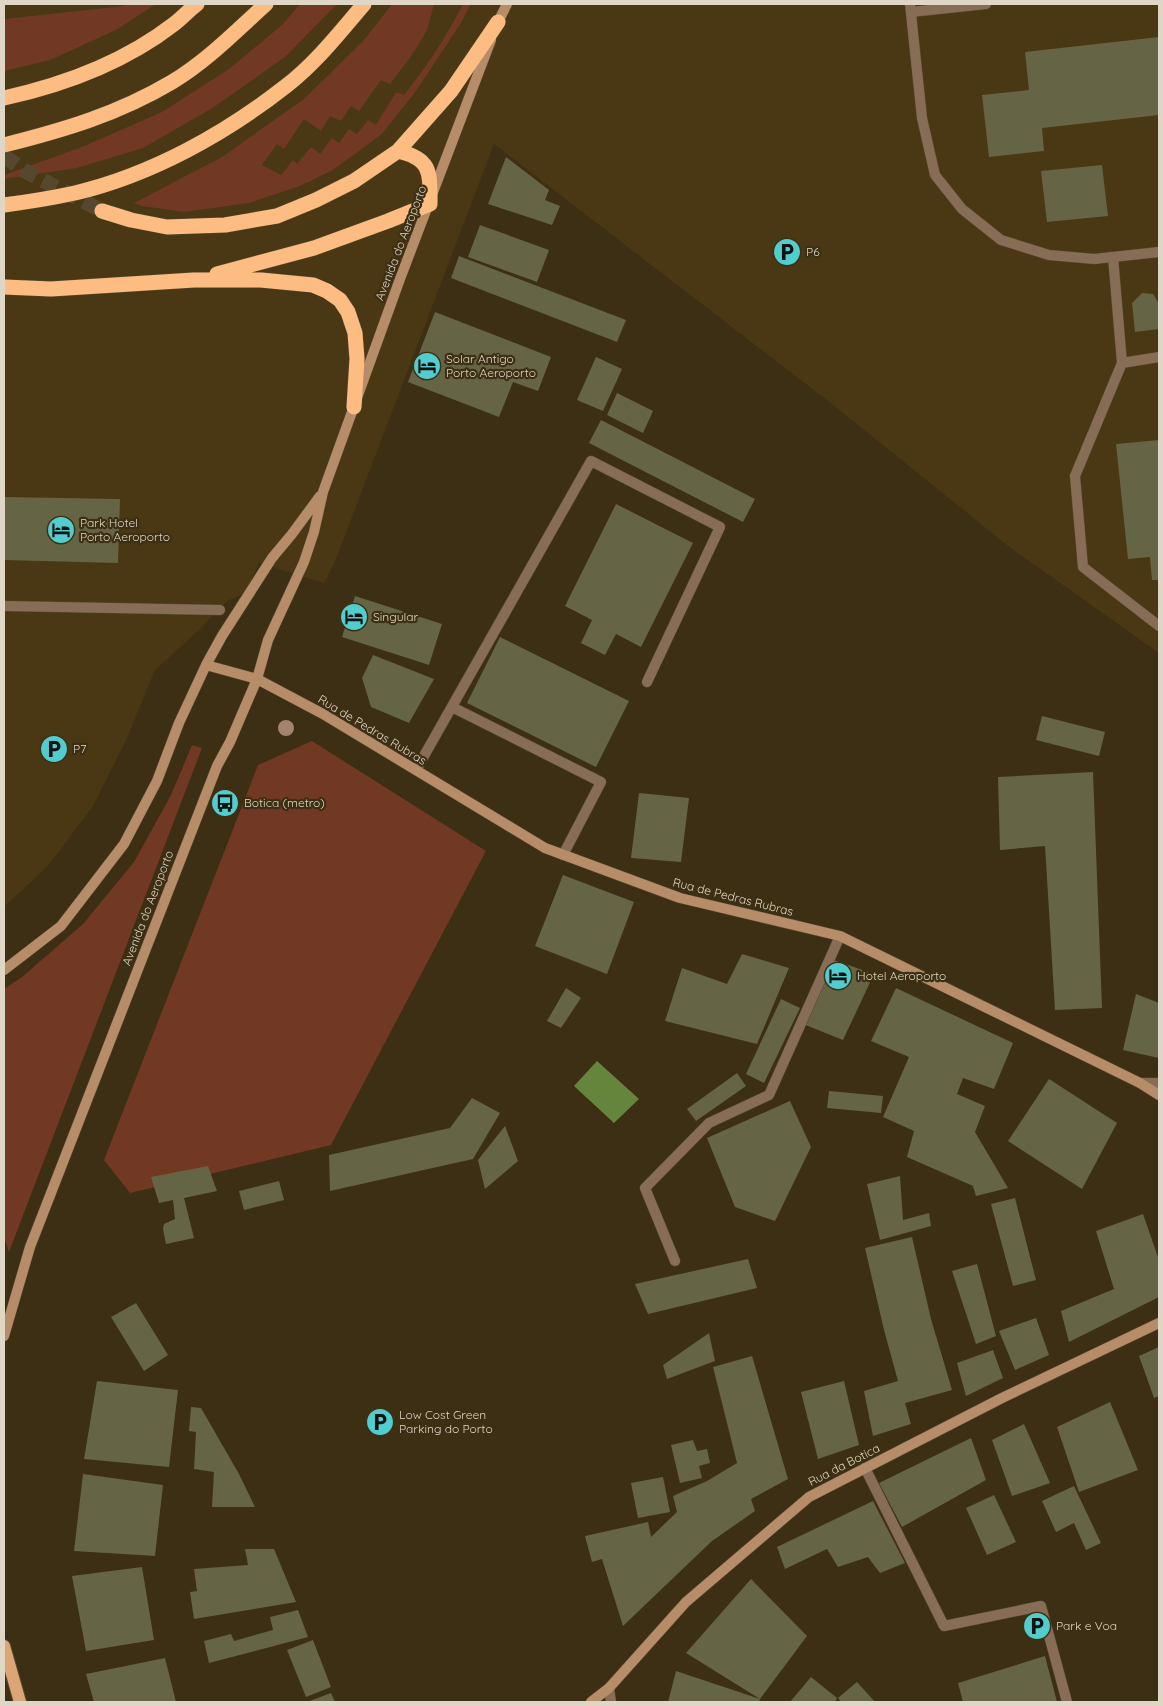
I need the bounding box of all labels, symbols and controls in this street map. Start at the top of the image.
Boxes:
street label: Avenida do Aeroporto [372,183,429,303]
parking icon: P6 [772,237,802,267]
place label: P6 [806,244,820,259]
hotel icon: Solar Antigo Porto Aeroporto [412,351,442,381]
place label: Solar Antigo Porto Aeroporto [446,351,536,380]
hotel icon: Park Hotel Porto Aeroporto [46,515,76,545]
place label: Park Hotel Porto Aeroporto [80,515,170,544]
hotel icon: Singular [339,602,369,632]
place label: Singular [373,609,419,624]
street label: Rua de Pedras Rubras [315,691,429,768]
parking icon: P7 [39,734,69,764]
place label: P7 [73,741,86,756]
bus stop icon: Botica (metro) [210,788,240,818]
place label: Botica (metro) [244,795,325,810]
street label: Avenida do Aeroporto [119,848,176,968]
street label: Rua de Pedras Rubras [671,874,795,919]
hotel icon: Hotel Aeroporto [823,961,853,991]
place label: Hotel Aeroporto [857,968,946,983]
parking icon: Low Cost Green Parking do Porto [365,1407,395,1437]
place label: Low Cost Green Parking do Porto [399,1407,493,1436]
street label: Rua da Botica [805,1440,882,1489]
parking icon: Park e Voa [1022,1611,1052,1641]
place label: Park e Voa [1056,1618,1117,1633]

